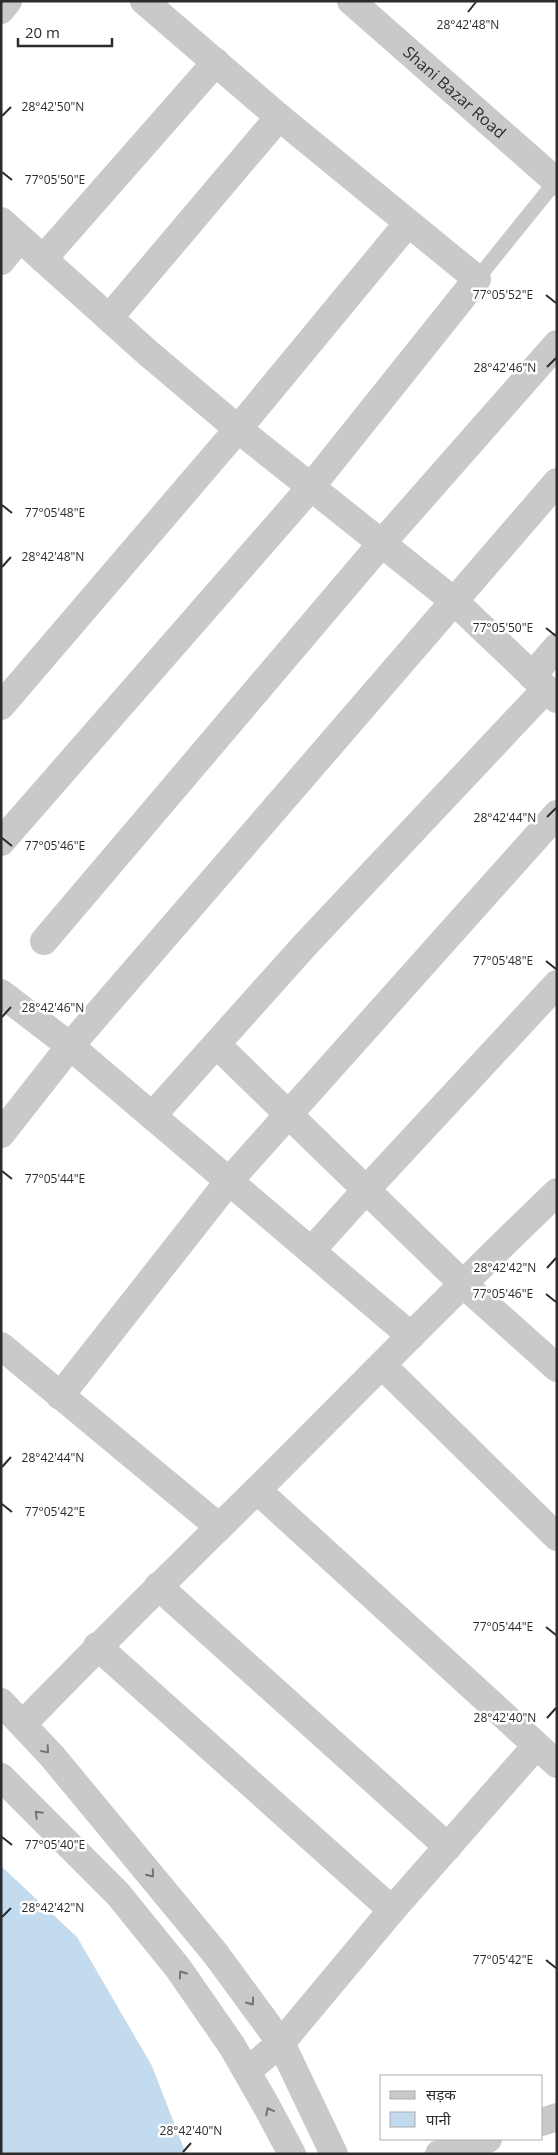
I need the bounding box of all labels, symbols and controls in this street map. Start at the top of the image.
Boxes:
scale bar [18,15,111,47]
text: 28°42'48"N [437,16,499,33]
text: 20 m [25,22,60,42]
street label: Shani Bazar Road [399,41,511,143]
text: 28°42'50"N [22,98,84,115]
text: 77°05'50"E [25,171,85,188]
text: 77°05'52"E [473,286,533,303]
text: 28°42'46"N [474,359,536,376]
text: 77°05'48"E [25,504,85,521]
text: 28°42'48"N [22,548,84,565]
text: 77°05'50"E [473,619,533,636]
text: 28°42'44"N [474,809,536,826]
text: 77°05'46"E [25,837,85,854]
text: 77°05'48"E [473,952,533,969]
text: 28°42'46"N [22,999,84,1016]
text: 77°05'44"E [25,1170,85,1187]
text: 28°42'42"N [474,1259,536,1276]
text: 77°05'46"E [473,1285,533,1302]
text: 28°42'44"N [22,1449,84,1466]
text: 77°05'42"E [25,1503,85,1520]
text: 77°05'44"E [473,1618,533,1635]
text: 28°42'40"N [474,1709,536,1726]
one-way arrow [41,1745,50,1754]
one-way arrow [35,1811,44,1820]
text: 77°05'40"E [25,1836,85,1853]
one-way arrow [146,1868,154,1877]
text: 28°42'42"N [22,1899,84,1916]
text: 77°05'42"E [473,1951,533,1968]
one-way arrow [179,1970,188,1980]
one-way arrow [245,1997,254,2006]
legend [380,2075,543,2140]
text: सड़क [426,2084,456,2104]
one-way arrow [265,2107,275,2116]
text: पानी [426,2109,452,2129]
text: 28°42'40"N [160,2122,222,2139]

